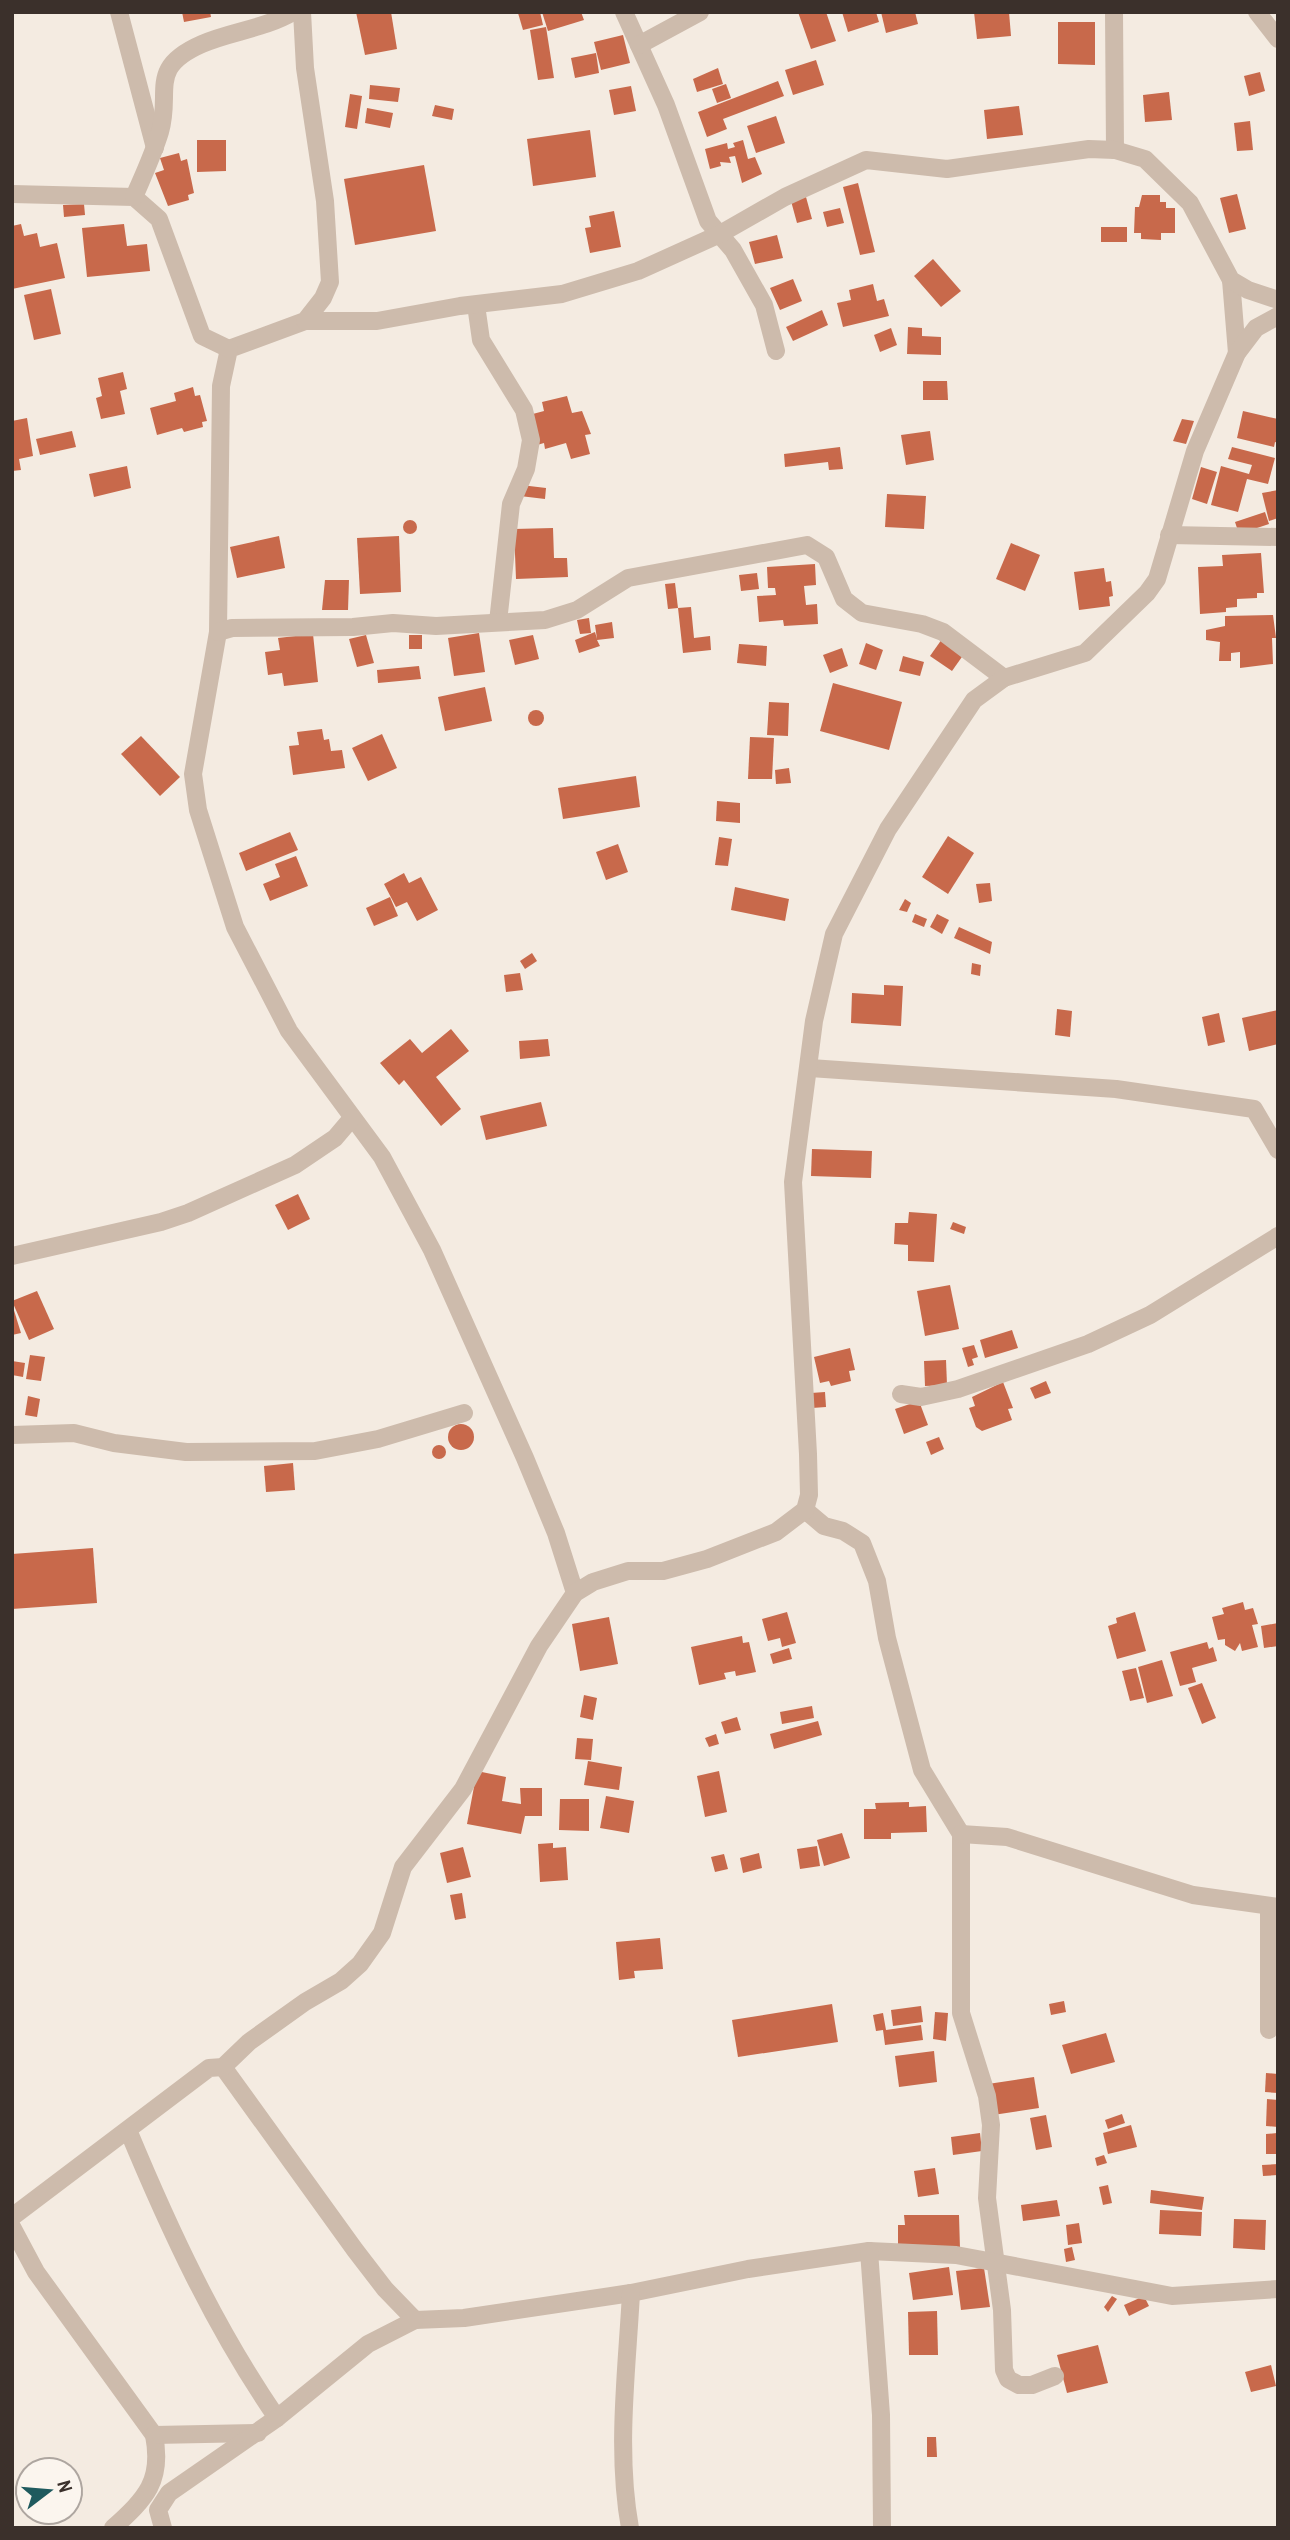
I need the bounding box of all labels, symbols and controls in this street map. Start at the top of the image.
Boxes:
north arrow [14,2456,84,2526]
text: N [51,2477,79,2495]

